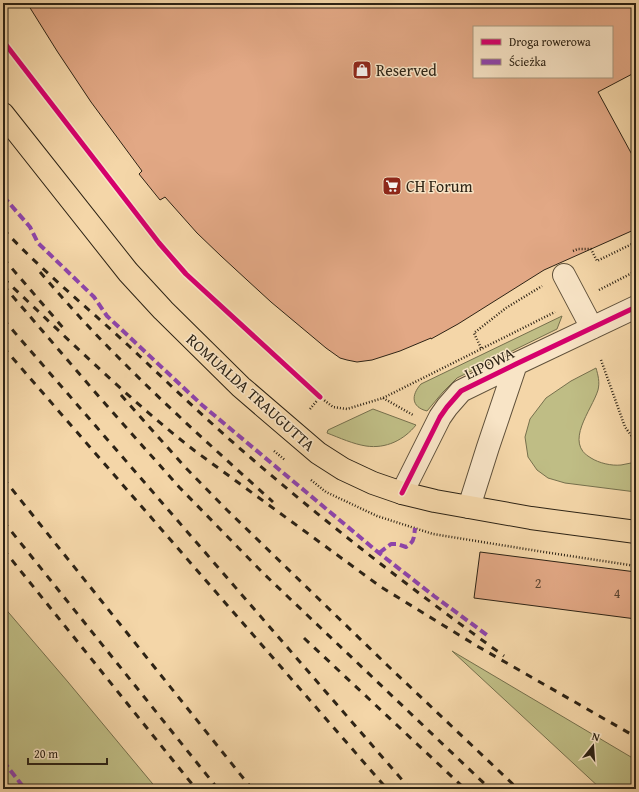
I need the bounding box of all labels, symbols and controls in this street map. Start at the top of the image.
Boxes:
legend [473,26,613,78]
text: Droga rowerowa [509,33,591,50]
text: Ścieżka [509,53,547,70]
place label: Reserved [376,58,437,82]
shop icon: Reserved [351,59,373,81]
place label: CH Forum [406,174,473,198]
supermarket icon: CH Forum [381,175,403,197]
street label: ROMUALDA TRAUGUTTA [181,327,321,457]
street label: LIPOWA [460,340,518,385]
house number: 2 [535,573,541,593]
house number: 4 [614,583,621,603]
north arrow [573,726,613,766]
text: N [590,728,602,745]
scale bar [28,740,107,766]
text: 20 m [34,745,58,762]

